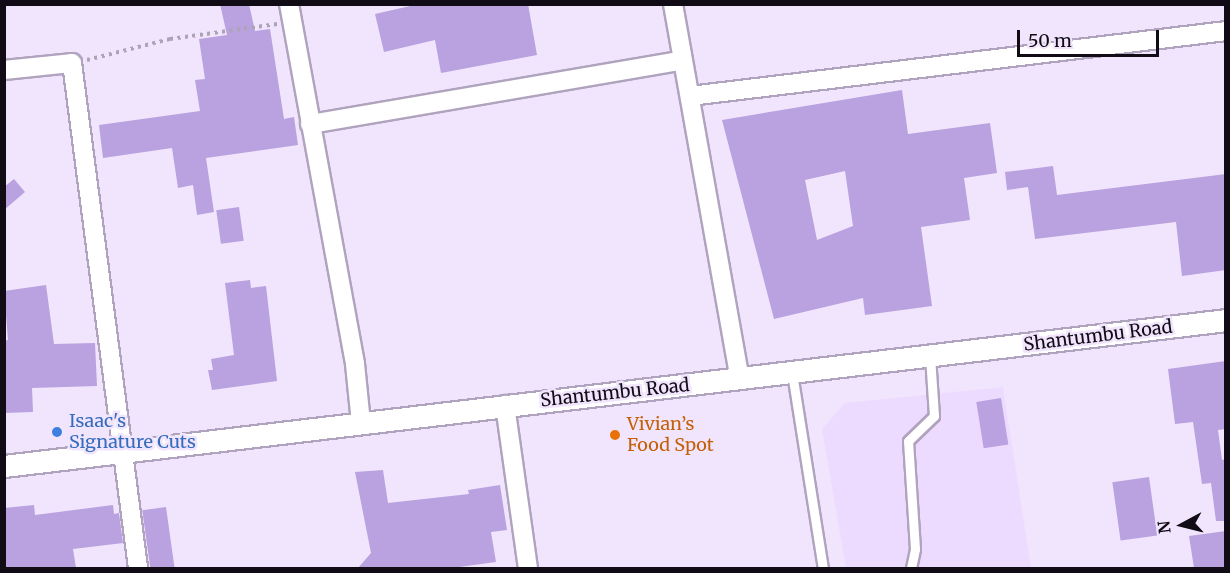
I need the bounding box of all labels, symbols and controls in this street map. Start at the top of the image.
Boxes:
scale bar [1020,18,1162,56]
text: 50 m [1028,29,1072,52]
street label: Shantumbu Road [1022,316,1174,356]
street label: Shantumbu Road [539,374,691,412]
place label: Isaac's Signature Cuts [69,411,196,454]
place label: Vivian’s Food Spot [627,414,714,456]
marker: Isaac's Signature Cuts [50,425,64,439]
marker: Vivian’s Food Spot [608,428,622,442]
north arrow [1152,495,1212,555]
text: N [1153,520,1175,535]

